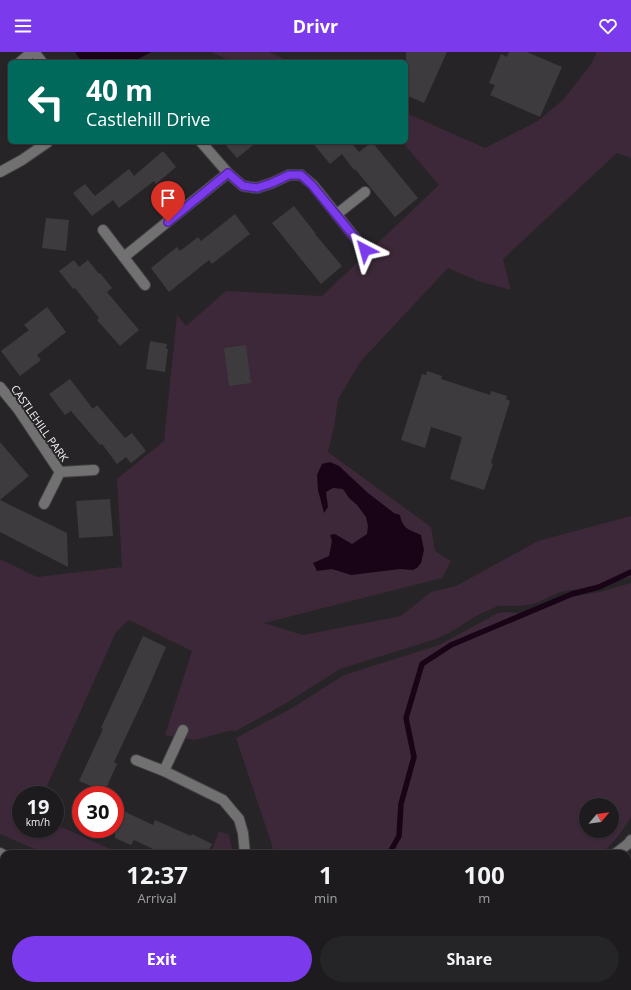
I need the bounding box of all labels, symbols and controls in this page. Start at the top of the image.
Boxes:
text: Drivr [293,14,338,38]
icon: menu [12,15,34,37]
icon: heart [597,15,619,37]
text: 40 m [86,71,153,109]
icon: left [20,76,72,128]
text: Castlehill Drive [86,107,210,131]
pin [151,181,185,222]
icon: arrive [157,187,179,209]
position arrow [344,229,386,271]
street label: CASTLEHILL PARK [8,382,72,465]
speed limit sign: 30 [72,786,124,838]
text: 19 [27,793,49,820]
north arrow [579,798,619,838]
map controls [579,798,619,838]
text: km/h [26,815,50,829]
text: 12:37 [126,858,188,891]
text: 1 [319,858,333,891]
text: 100 [464,858,505,891]
text: Arrival [137,889,177,907]
text: min [314,889,337,907]
text: m [478,889,490,907]
button: Exit [12,936,312,982]
button: Share [320,936,619,982]

